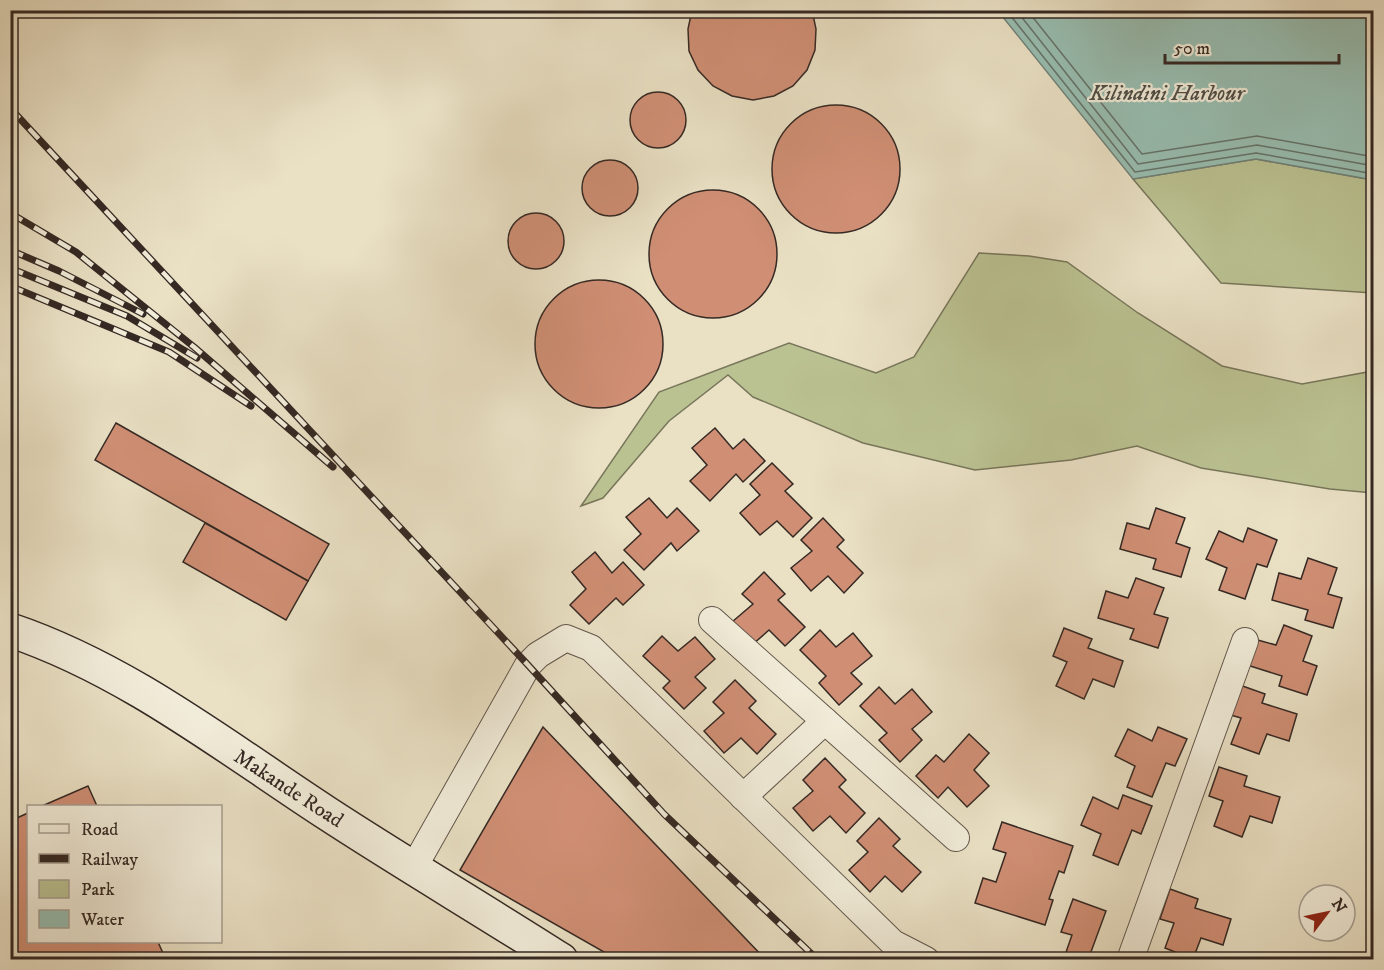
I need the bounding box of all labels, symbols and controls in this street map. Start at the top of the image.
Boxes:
scale bar [1165,27,1339,65]
text: 50 m [1174,38,1210,60]
water label: Kilindini Harbour [1089,80,1246,107]
street label: Makande Road [229,744,349,834]
legend [27,805,222,943]
text: Road [81,819,118,841]
text: Railway [81,849,139,871]
text: Park [81,879,115,901]
north arrow [1297,883,1357,943]
text: N [1327,895,1351,916]
text: Water [80,909,124,931]

